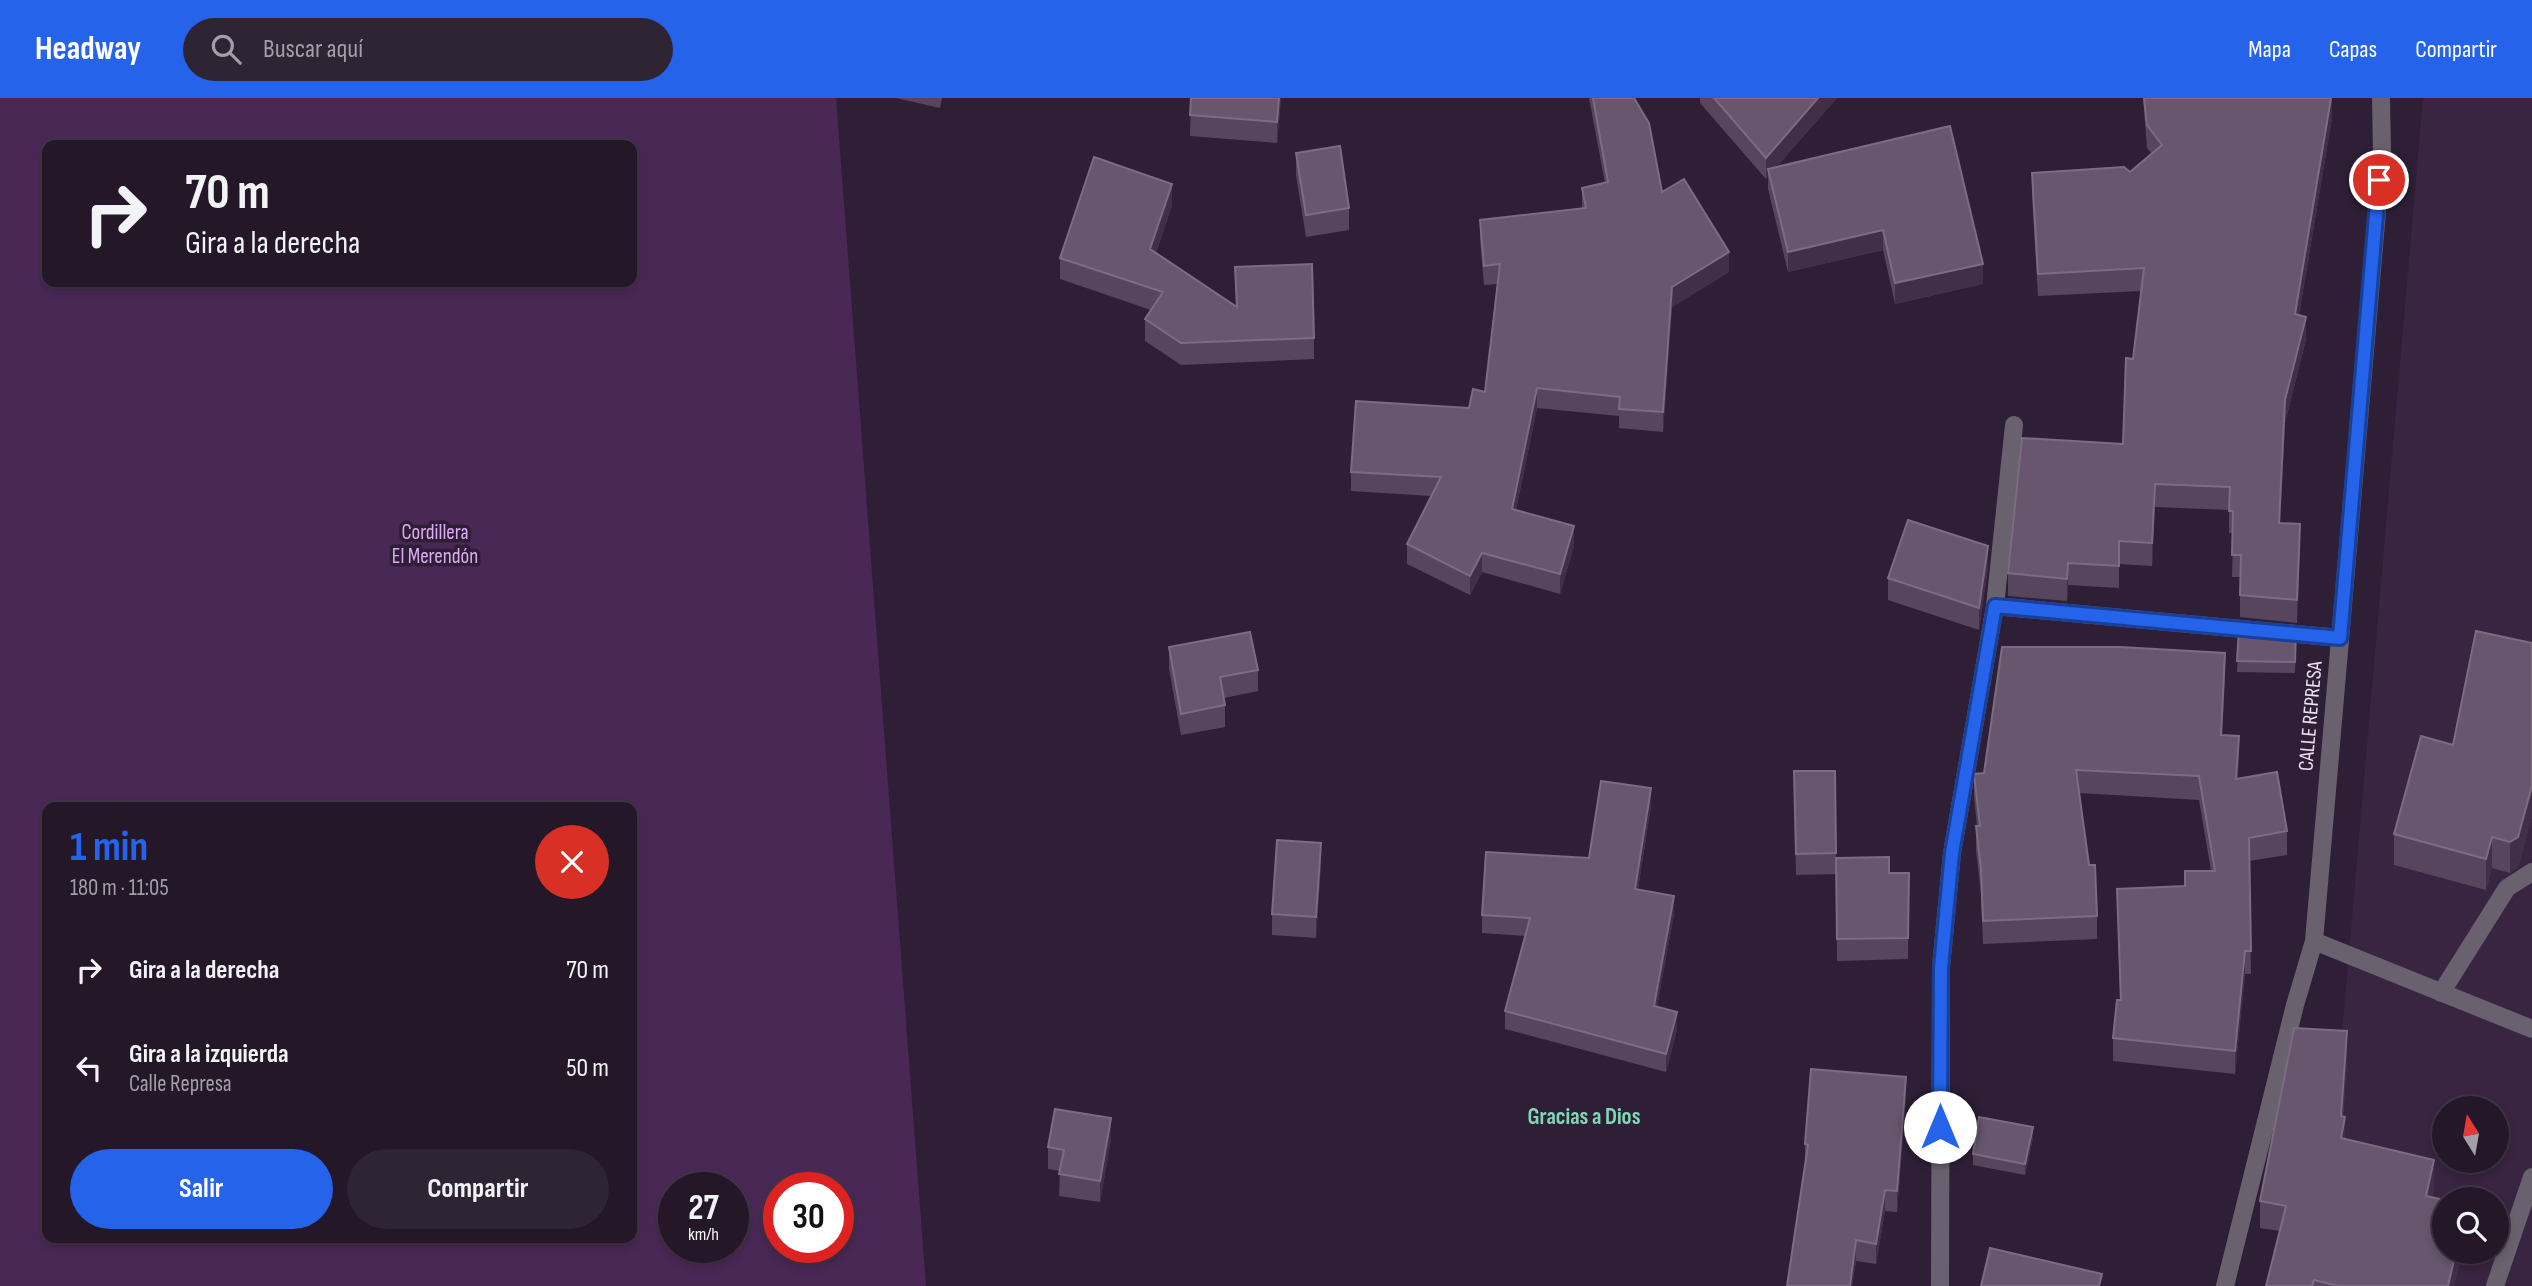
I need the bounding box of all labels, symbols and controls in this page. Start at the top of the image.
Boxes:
search box [183,18,673,81]
text: Headway [35,29,141,69]
icon: search [207,30,245,68]
text: Buscar aquí [263,34,363,65]
text: Mapa [2248,35,2291,64]
text: Capas [2329,35,2377,64]
text: Compartir [2415,35,2497,64]
pin [2349,150,2409,210]
icon: arrive [2360,161,2398,199]
text: 70 m [185,164,270,223]
icon: right [70,168,161,259]
text: Gira a la derecha [185,224,360,263]
park label: Cordillera El Merendón [392,520,478,569]
street label: CALLE REPRESA [2293,659,2328,772]
text: 1 min [70,822,148,873]
button: close [535,825,609,899]
text: 180 m · 11:05 [70,874,169,902]
icon: right [70,951,108,989]
text: Gira a la derecha [129,955,279,986]
text: 70 m [566,955,609,986]
text: Gira a la izquierda [129,1039,289,1070]
icon: left [70,1049,108,1087]
text: 50 m [566,1053,609,1084]
text: Calle Represa [129,1070,232,1098]
position arrow [1903,1090,1977,1164]
north arrow [2432,1096,2510,1172]
map controls [2432,1096,2509,1264]
district label: Gracias a Dios [1528,1103,1641,1131]
button: Salir [70,1149,333,1229]
button: Compartir [347,1149,609,1229]
speed limit sign: 30 [763,1172,854,1263]
text: 27 [688,1187,719,1230]
button: search [2432,1187,2509,1264]
text: km/h [688,1224,719,1245]

